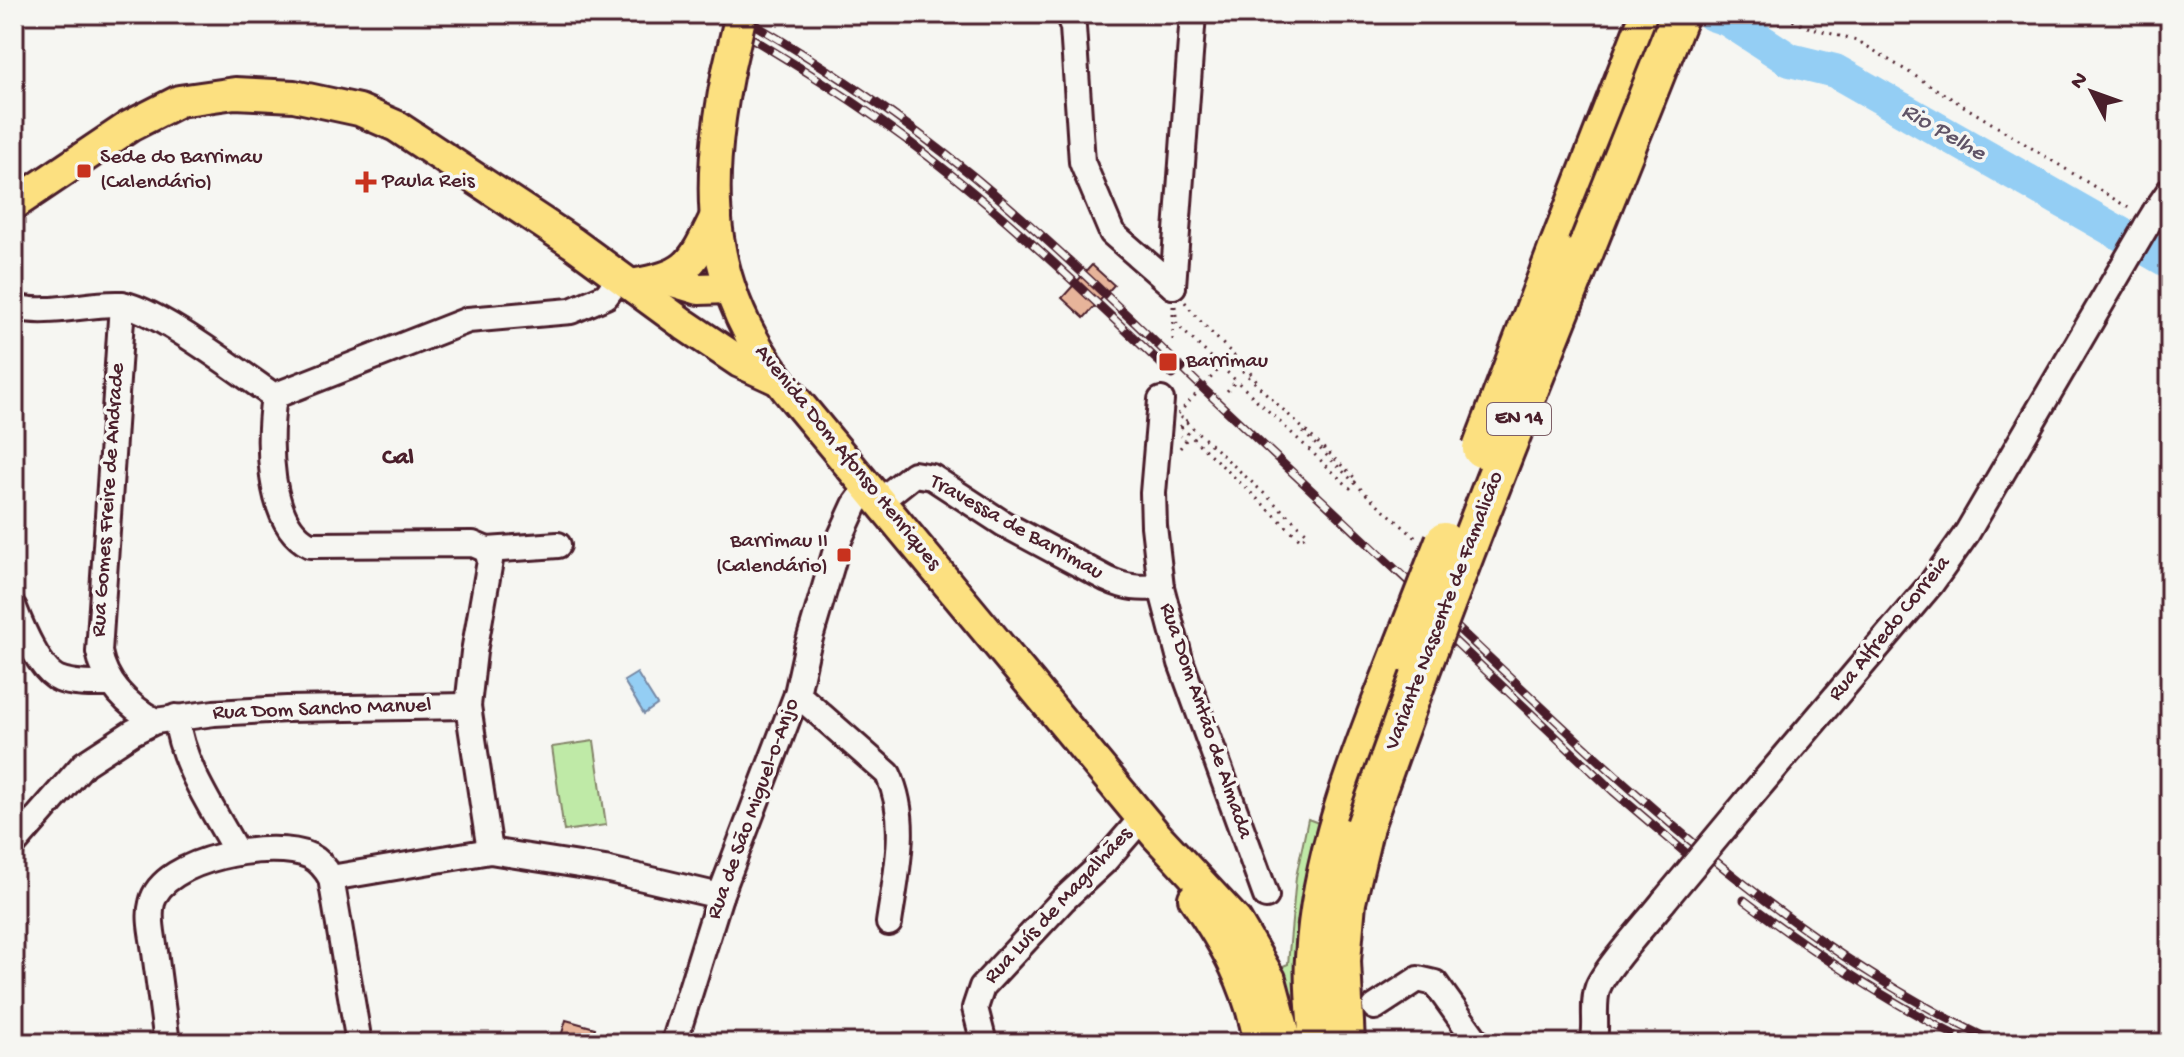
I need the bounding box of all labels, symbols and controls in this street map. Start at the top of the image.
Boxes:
north arrow [2052,52,2132,132]
text: N [2065,68,2094,95]
water label: Rio Pelhe [1896,97,1992,169]
place label: Sede do Barrimau (Calendário) [100,145,263,196]
marker: Sede do Barrimau (Calendário) [75,162,93,180]
place label: Paula Reis [381,169,476,195]
marker: Paula Reis [357,173,375,191]
street label: Avenida Dom Afonso Henriques [748,340,947,577]
place label: Barrimau [1185,349,1268,375]
marker: Barrimau [1157,351,1179,373]
street label: Rua Gomes Freire de Andrade [86,362,132,638]
road number: EN 14 [1487,403,1551,435]
district label: Cal [382,444,414,473]
street label: Travessa de Barrimau [923,468,1107,587]
street label: Variante Nascente de Famalicão [1379,468,1510,755]
place label: Barrimau II (Calendário) [716,529,828,580]
marker: Barrimau II (Calendário) [835,546,853,564]
street label: Rua Alfredo Correia [1823,550,1957,707]
street label: Rua Dom Antão de Almada [1152,600,1258,843]
street label: Rua Dom Sancho Manuel [212,693,432,727]
street label: Rua de São Miguel-o-Anjo [702,695,806,923]
street label: Rua Luís de Magalhães [979,821,1139,990]

